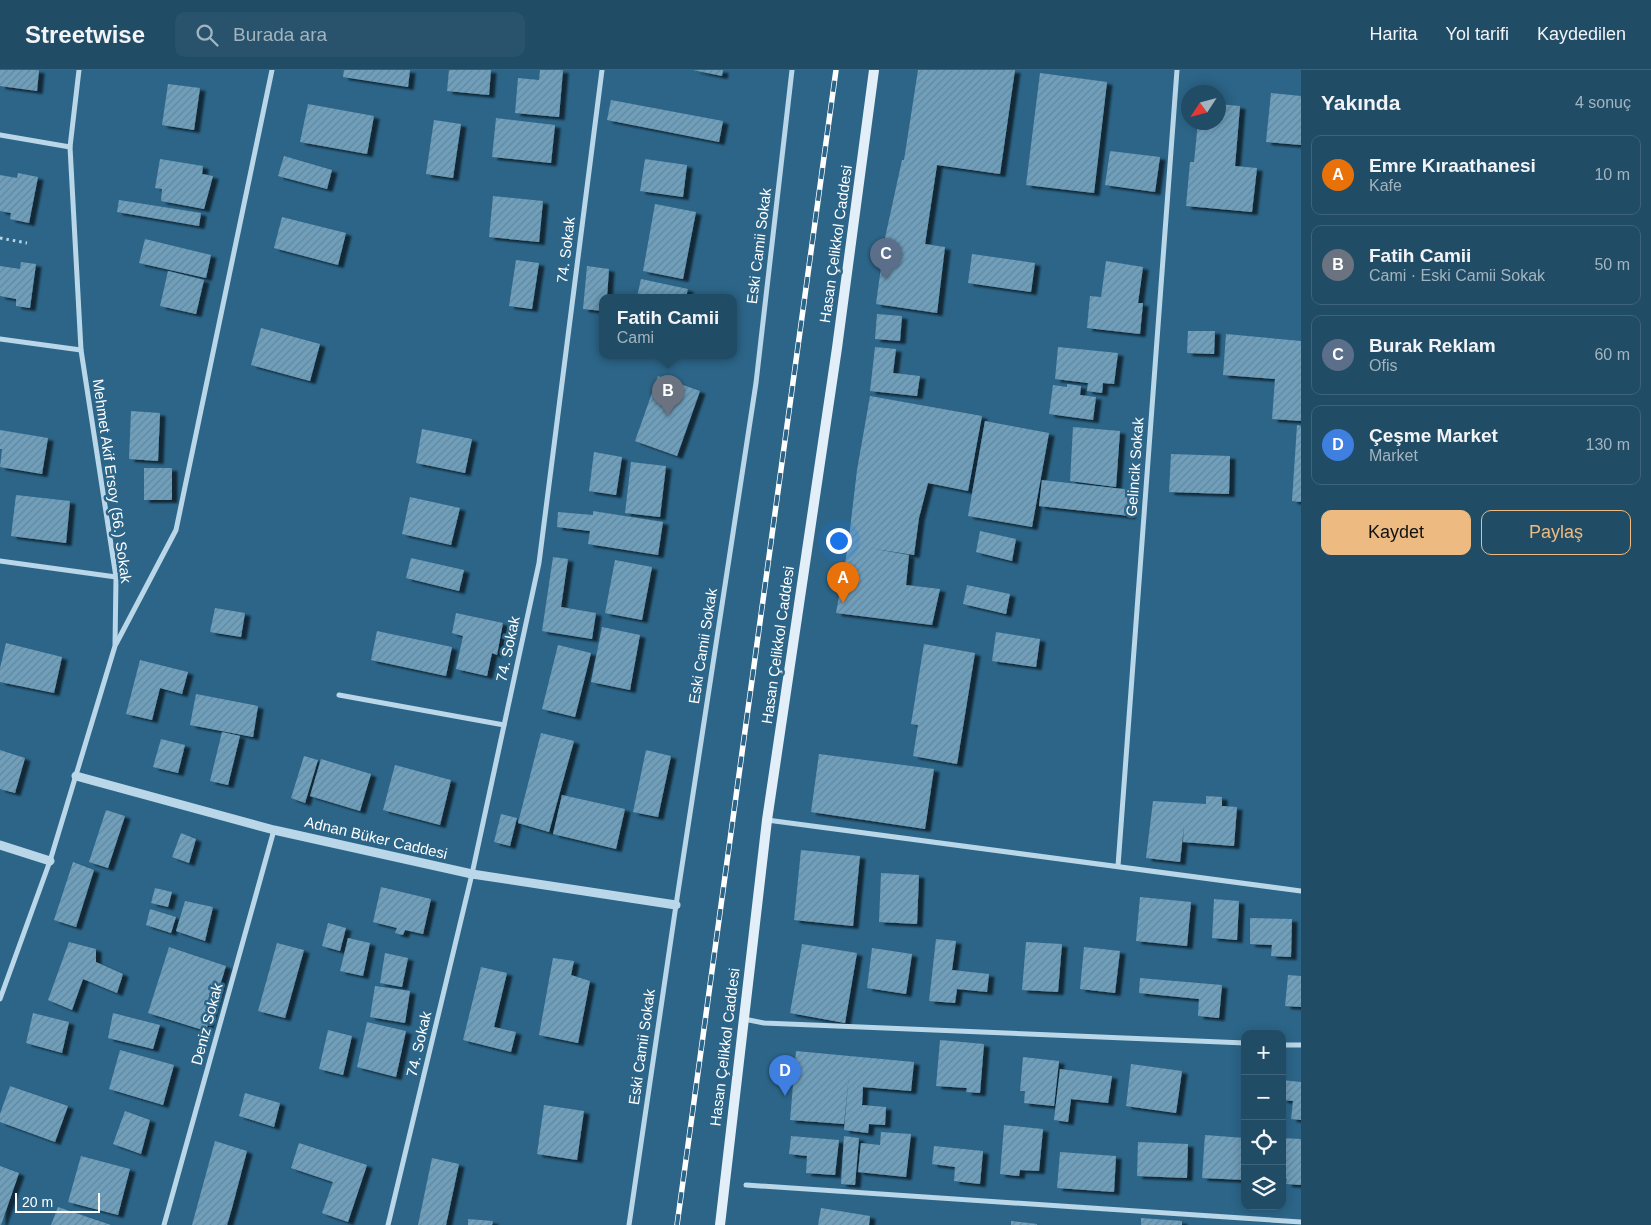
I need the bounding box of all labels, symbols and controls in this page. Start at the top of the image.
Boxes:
search box [175,12,525,57]
text: Streetwise [25,21,145,48]
icon: search [193,21,221,49]
text: Burada ara [233,24,327,45]
text: Harita [1370,24,1418,44]
text: Yol tarifi [1446,24,1509,44]
text: Kaydedilen [1537,24,1626,44]
north arrow [1181,85,1226,130]
text: Yakında [1321,91,1400,114]
text: 4 sonuç [1575,94,1631,111]
text: Emre Kıraathanesi [1369,155,1536,176]
street label: Hasan Çelikkol Caddesi [816,164,855,324]
text: A [1332,166,1344,183]
text: 10 m [1594,166,1630,183]
text: Kafe [1369,177,1402,194]
street label: Eski Camii Sokak [743,186,774,305]
street label: 74. Sokak [553,215,578,284]
pin: C [870,238,902,279]
text: Fatih Camii [1369,245,1471,266]
text: B [1332,256,1344,273]
text: 50 m [1594,256,1630,273]
text: Cami · Eski Camii Sokak [1369,267,1545,284]
popup [599,294,737,359]
text: Fatih Camii [617,307,719,328]
text: Cami [617,329,654,346]
text: Burak Reklam [1369,335,1496,356]
text: C [1332,346,1344,363]
text: 60 m [1594,346,1630,363]
text: Ofis [1369,357,1397,374]
pin: B [652,375,684,416]
street label: Mehmet Akif Ersoy (56.) Sokak [90,378,135,585]
street label: Gelincik Sokak [1123,416,1146,517]
text: Çeşme Market [1369,425,1498,446]
text: D [1332,436,1344,453]
text: 130 m [1586,436,1630,453]
text: Market [1369,447,1418,464]
button: Kaydet [1321,510,1471,555]
button: Paylaş [1481,510,1631,555]
your location [826,528,852,554]
pin: A [827,562,859,603]
street label: Hasan Çelikkol Caddesi [758,565,797,725]
street label: Eski Camii Sokak [685,586,720,705]
street label: 74. Sokak [492,614,523,683]
street label: Adnan Büker Caddesi [303,813,449,862]
street label: Hasan Çelikkol Caddesi [706,967,743,1127]
street label: Deniz Sokak [187,981,226,1067]
street label: Eski Camii Sokak [625,987,658,1106]
street label: 74. Sokak [403,1009,434,1078]
map controls [1241,1030,1286,1210]
button: + [1241,1030,1286,1075]
pin: D [769,1055,801,1096]
button: − [1241,1075,1286,1120]
button: locate [1241,1120,1286,1165]
button: layers [1241,1165,1286,1210]
scale bar [15,1190,100,1213]
text: 20 m [22,1194,53,1210]

